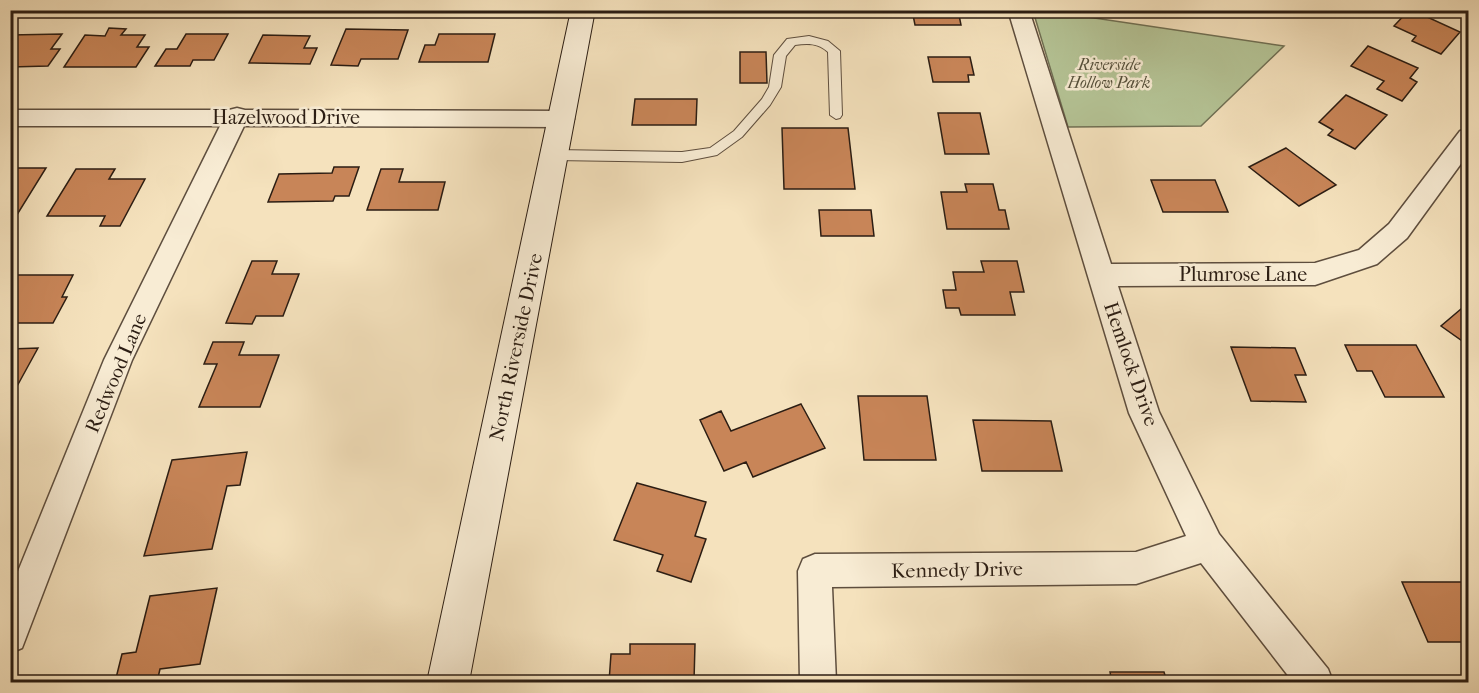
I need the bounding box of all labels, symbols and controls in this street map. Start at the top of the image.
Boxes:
park label: Riverside Hollow Park [1067,55,1150,92]
street label: Hazelwood Drive [212,106,360,129]
street label: North Riverside Drive [485,251,547,443]
street label: Plumrose Lane [1179,263,1307,286]
street label: Hemlock Drive [1099,299,1163,429]
street label: Redwood Lane [80,310,152,436]
street label: Kennedy Drive [891,557,1023,583]

